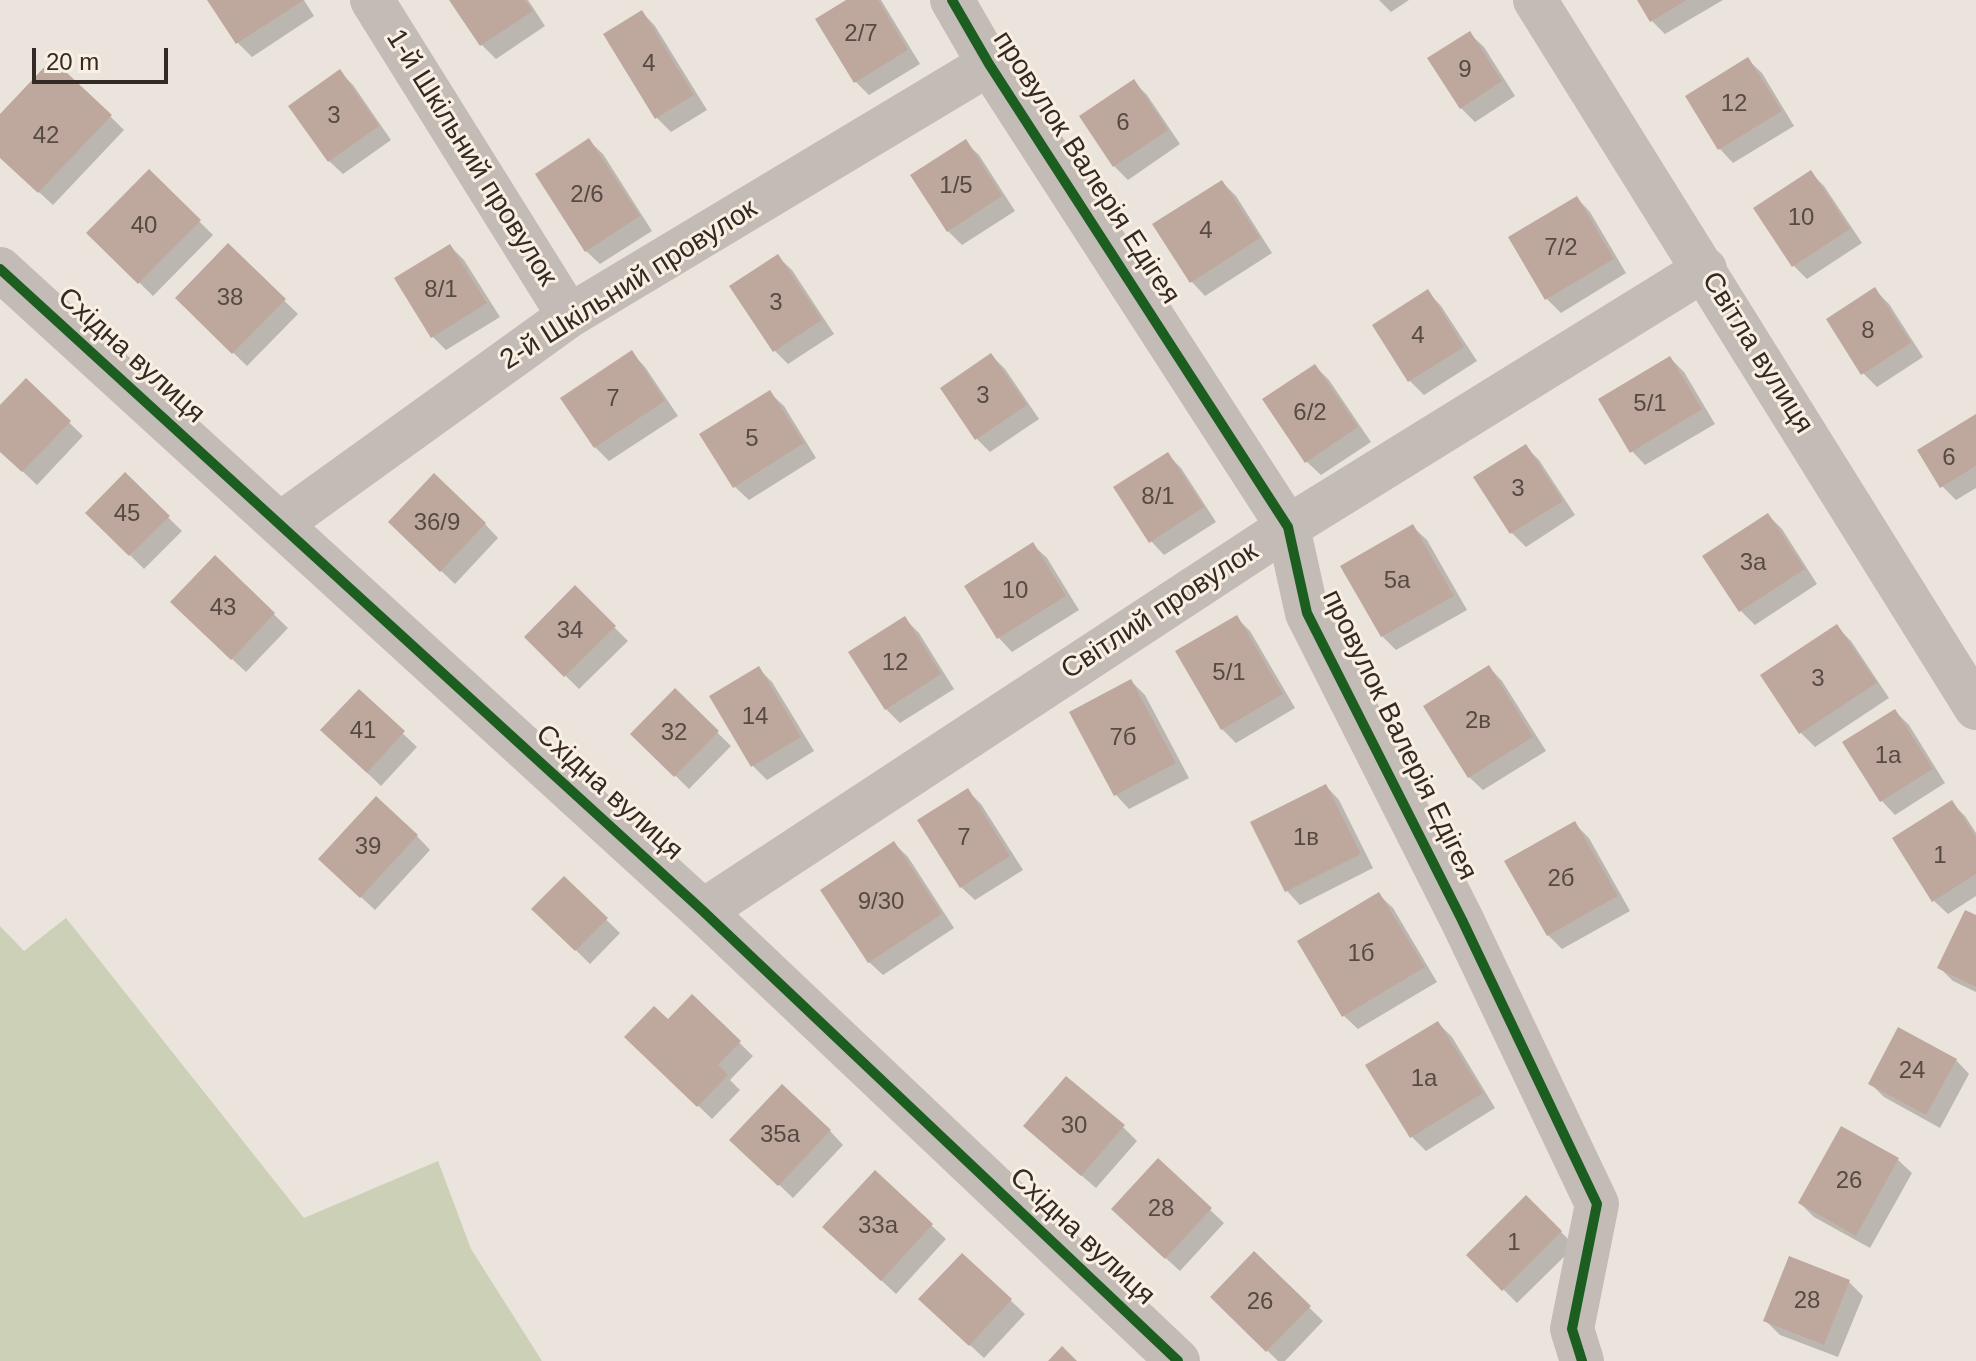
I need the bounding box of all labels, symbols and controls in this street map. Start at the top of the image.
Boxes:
house number: 2/7 [844,20,878,48]
street label: 1-й Шкільний провулок [378,23,564,293]
street label: провулок Валерія Едігея [985,25,1187,311]
scale bar [36,32,172,82]
text: 20 m [46,48,99,75]
house number: 4 [642,50,656,78]
house number: 9 [1458,56,1472,84]
house number: 12 [1721,90,1747,118]
house number: 3 [327,102,341,130]
house number: 6 [1116,109,1130,137]
house number: 42 [33,122,59,150]
house number: 1/5 [939,172,973,200]
house number: 2/6 [570,181,604,209]
street label: 2-й Шкільний провулок [494,192,764,378]
house number: 10 [1788,204,1814,232]
house number: 40 [131,212,157,240]
house number: 4 [1199,217,1213,245]
house number: 7/2 [1544,234,1578,262]
street label: Світла вулиця [1694,266,1820,440]
house number: 8/1 [424,276,458,304]
street label: Східна вулиця [50,281,212,431]
house number: 38 [217,284,243,312]
house number: 3 [769,289,783,317]
house number: 8 [1861,317,1875,345]
house number: 4 [1411,322,1425,350]
house number: 3 [976,382,990,410]
house number: 7 [606,385,620,413]
house number: 5/1 [1633,390,1667,418]
house number: 6/2 [1293,399,1327,427]
house number: 5 [745,425,759,453]
house number: 6 [1942,444,1956,472]
house number: 3 [1511,475,1525,503]
house number: 8/1 [1141,483,1175,511]
house number: 45 [114,500,140,528]
house number: 36/9 [414,509,460,537]
street label: Світлий провулок [1056,535,1264,687]
house number: 3а [1740,549,1766,577]
house number: 5а [1384,567,1410,595]
house number: 10 [1002,577,1028,605]
street label: провулок Валерія Едігея [1314,584,1484,886]
house number: 43 [210,594,236,622]
house number: 34 [557,617,583,645]
house number: 12 [882,649,908,677]
house number: 5/1 [1212,659,1246,687]
house number: 3 [1811,665,1825,693]
house number: 14 [742,703,768,731]
house number: 2в [1465,707,1491,735]
house number: 41 [350,717,376,745]
street label: Східна вулиця [528,718,690,868]
house number: 32 [661,719,687,747]
house number: 7б [1109,724,1137,752]
house number: 1а [1875,742,1901,770]
house number: 7 [957,824,971,852]
house number: 1в [1293,824,1319,852]
house number: 39 [355,833,381,861]
house number: 1 [1933,842,1947,870]
house number: 2б [1547,865,1575,893]
house number: 9/30 [858,888,904,916]
house number: 1б [1347,940,1375,968]
house number: 24 [1899,1057,1925,1085]
house number: 1а [1411,1065,1437,1093]
house number: 30 [1061,1112,1087,1140]
house number: 35а [760,1121,800,1149]
street label: Східна вулиця [1002,1161,1162,1313]
house number: 26 [1836,1167,1862,1195]
house number: 28 [1148,1195,1174,1223]
house number: 33а [858,1212,898,1240]
house number: 1 [1507,1229,1521,1257]
house number: 28 [1794,1287,1820,1315]
house number: 26 [1247,1288,1273,1316]

